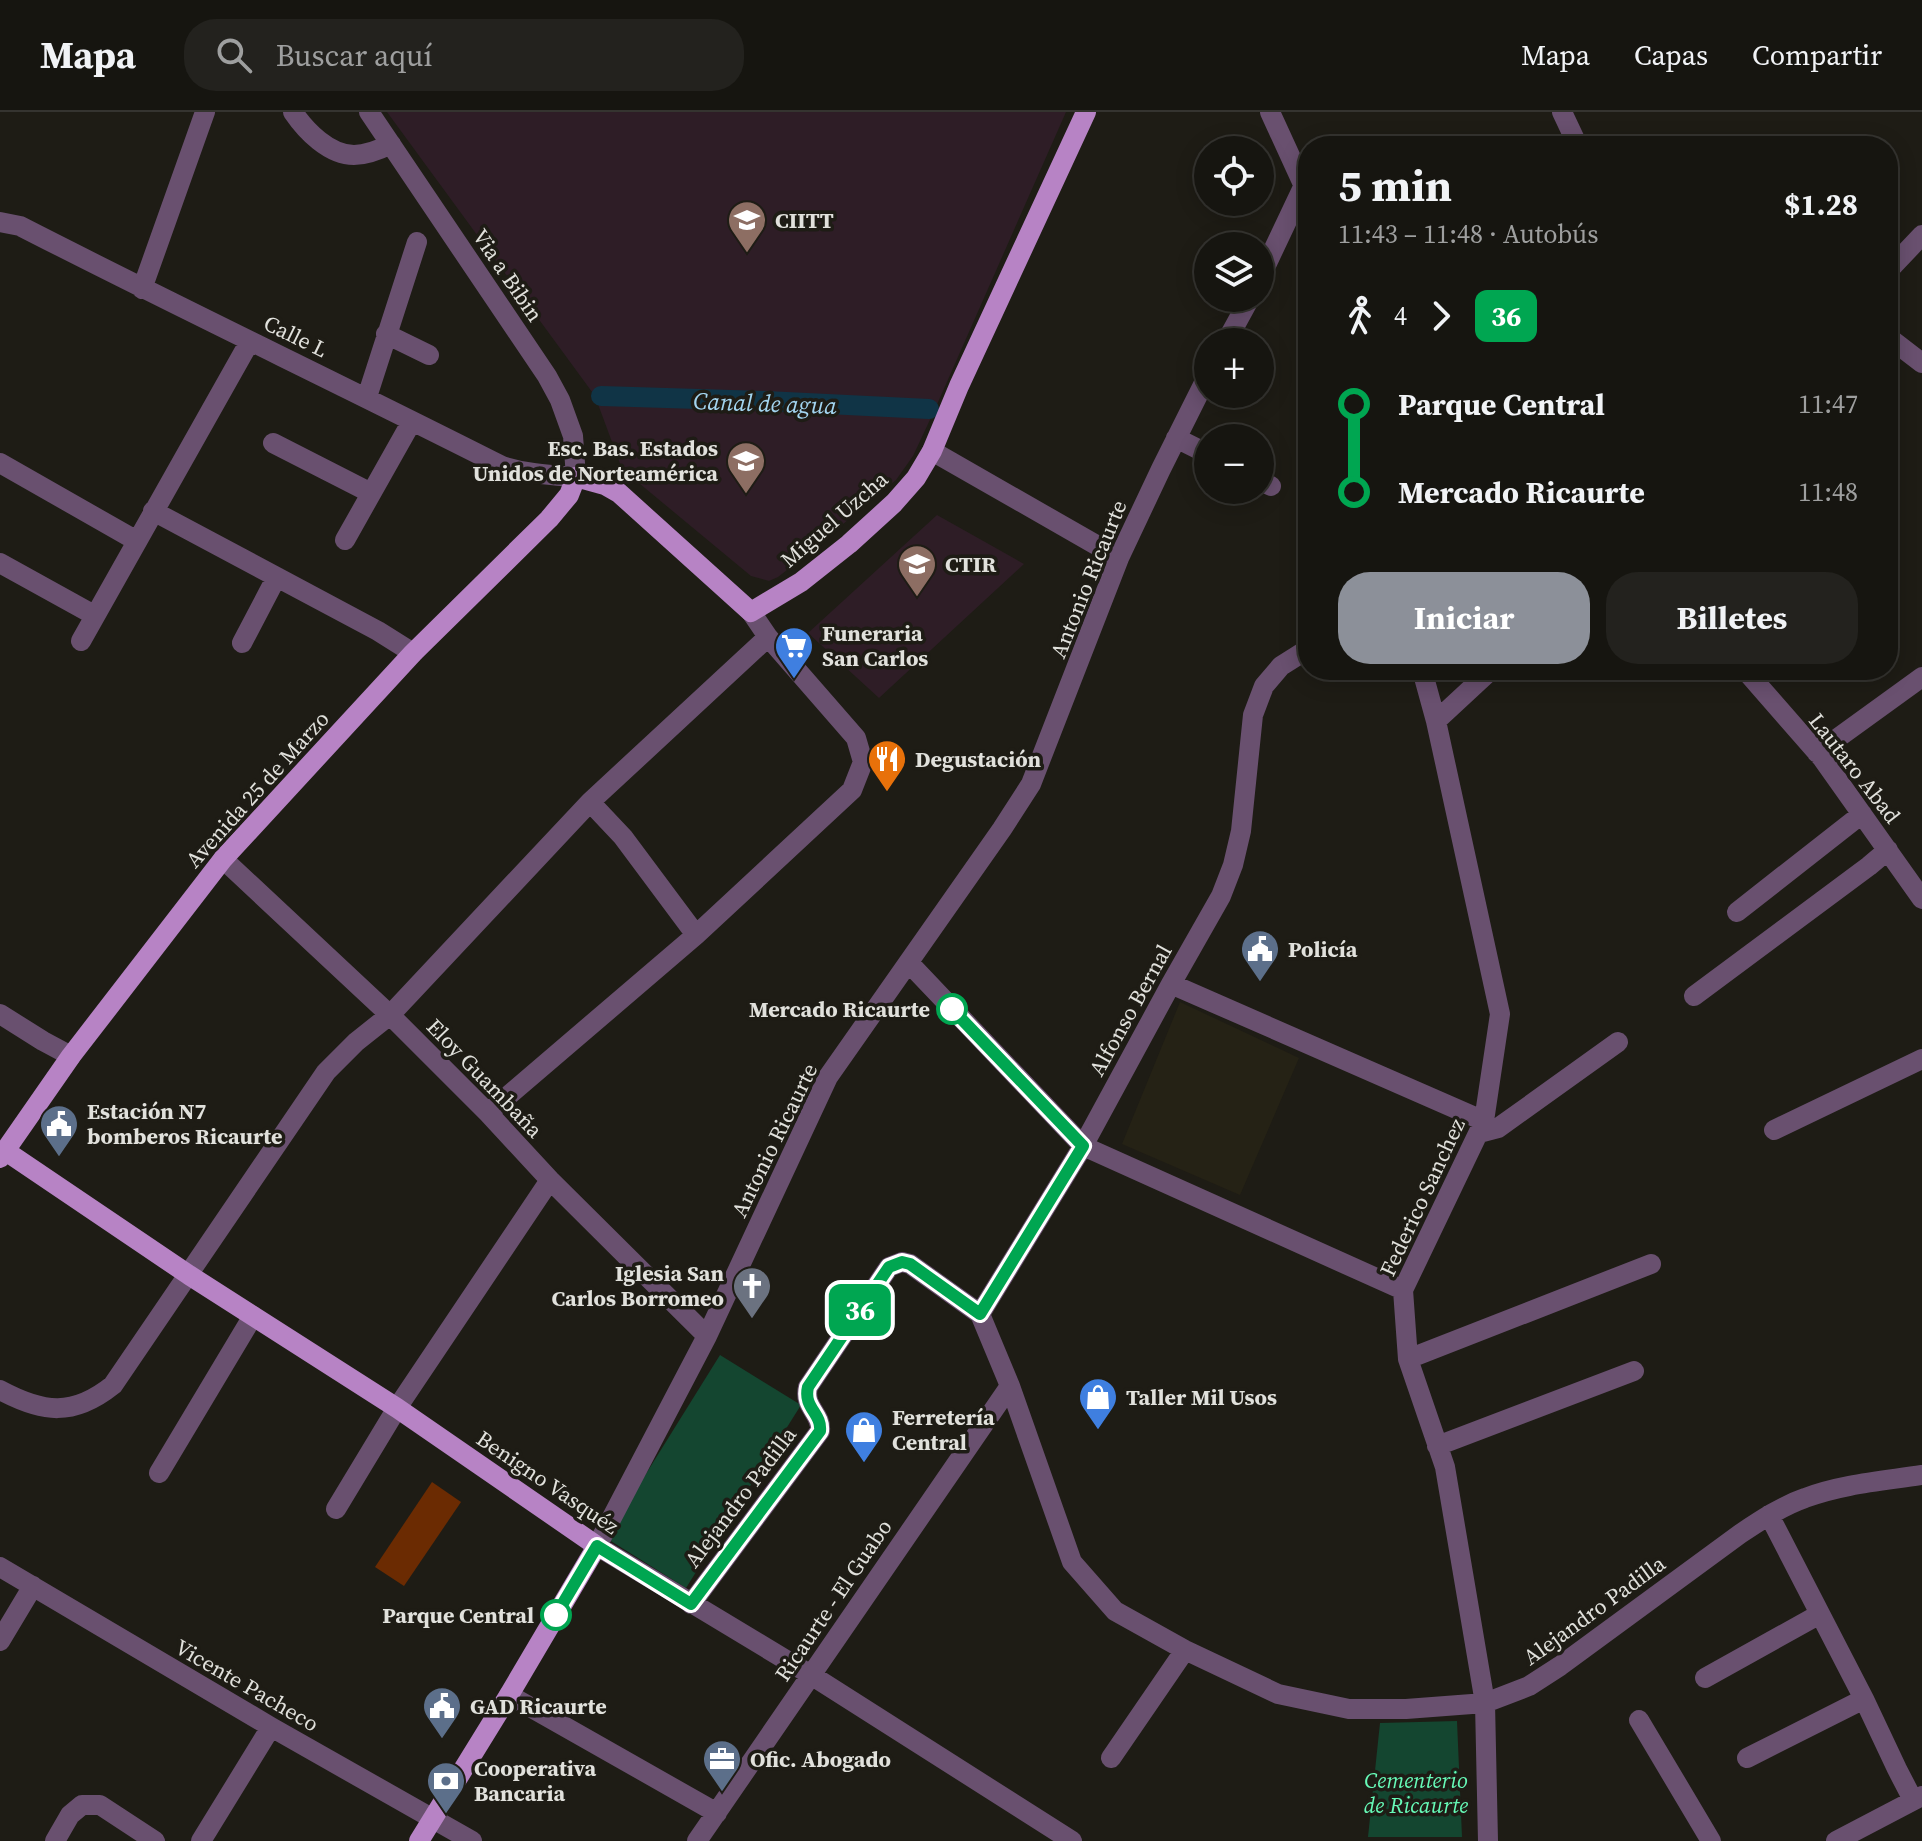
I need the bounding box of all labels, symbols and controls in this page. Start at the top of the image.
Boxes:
search box [184,19,744,91]
text: Mapa [40,29,136,81]
icon: search [212,33,256,77]
text: Buscar aquí [276,35,432,76]
text: Mapa [1521,36,1590,74]
text: Capas [1634,36,1708,74]
text: Compartir [1752,36,1882,74]
map controls [1194,136,1274,504]
button: locate [1194,136,1274,216]
text: 5 min [1338,155,1452,216]
text: $1.28 [1784,184,1858,225]
school or university icon: CIITT [726,199,768,254]
place label: CIITT [775,205,834,235]
text: 11:43 – 11:48 · Autobús [1338,216,1598,252]
street label: Via a Bibin [466,223,550,327]
button: layers [1194,232,1274,312]
icon: walk [1338,294,1382,338]
icon: forward [1419,294,1463,338]
text: 36 [1491,297,1521,335]
text: 4 [1394,298,1407,334]
street label: Calle L [259,308,333,364]
button: + [1194,328,1274,408]
water label: Canal de agua [693,384,838,422]
text: Parque Central [1398,384,1605,425]
text: 11:47 [1798,386,1858,422]
button: − [1194,424,1274,504]
place label: Esc. Bas. Estados Unidos de Norteamérica [472,433,718,488]
school or university icon: Esc. Bas. Estados Unidos de Norteamérica [725,440,767,495]
street label: Miguel Uzcha [774,463,895,574]
text: Mercado Ricaurte [1398,472,1645,513]
text: 11:48 [1798,474,1858,510]
street label: Antonio Ricaurte [1043,496,1133,662]
school or university icon: CTIR [896,543,938,598]
place label: CTIR [945,549,996,579]
button: Iniciar [1338,572,1590,664]
button: Billetes [1606,572,1858,664]
place label: Funeraria San Carlos [822,618,928,673]
supermarket icon: Funeraria San Carlos [773,625,815,680]
street label: Avenida 25 de Marzo [178,704,336,874]
street label: Lautaro Abad [1802,707,1908,830]
restaurant icon: Degustación [866,738,908,793]
place label: Degustación [915,744,1042,774]
public building icon: Policía [1239,928,1281,983]
place label: Policía [1288,934,1358,964]
street label: Alfonso Bernal [1081,939,1179,1081]
place label: Mercado Ricaurte [749,994,930,1024]
marker: Mercado Ricaurte [937,994,967,1024]
street label: Eloy Guambaña [420,1012,550,1145]
street label: Antonio Ricaurte [724,1058,824,1222]
place label: Estación N7 bomberos Ricaurte [87,1096,283,1151]
public building icon: Estación N7 bomberos Ricaurte [38,1103,80,1158]
street label: Federico Sanchez [1372,1113,1472,1281]
place label: Iglesia San Carlos Borromeo [551,1258,724,1313]
church icon: Iglesia San Carlos Borromeo [731,1265,773,1320]
line badge: 36 [824,1284,896,1336]
text: 36 [845,1291,875,1329]
shop icon: Taller Mil Usos [1077,1376,1119,1431]
place label: Taller Mil Usos [1126,1382,1277,1412]
place label: Ferretería Central [892,1402,995,1457]
shop icon: Ferretería Central [843,1409,885,1464]
street label: Alejandro Padilla [677,1420,803,1573]
street label: Benigno Vasquéz [471,1423,625,1541]
street label: Ricaurte - El Guabo [768,1513,898,1687]
street label: Alejandro Padilla [1517,1548,1672,1672]
place label: Parque Central [382,1600,534,1630]
marker: Parque Central [541,1600,571,1630]
street label: Vicente Pacheco [170,1632,324,1738]
public building icon: GAD Ricaurte [421,1685,463,1740]
place label: GAD Ricaurte [470,1691,607,1721]
office icon: Ofic. Abogado [701,1738,743,1793]
place label: Ofic. Abogado [750,1744,891,1774]
place label: Cooperativa Bancaria [474,1753,597,1808]
bank icon: Cooperativa Bancaria [425,1760,467,1815]
park label: Cementerio de Ricaurte [1364,1765,1468,1820]

